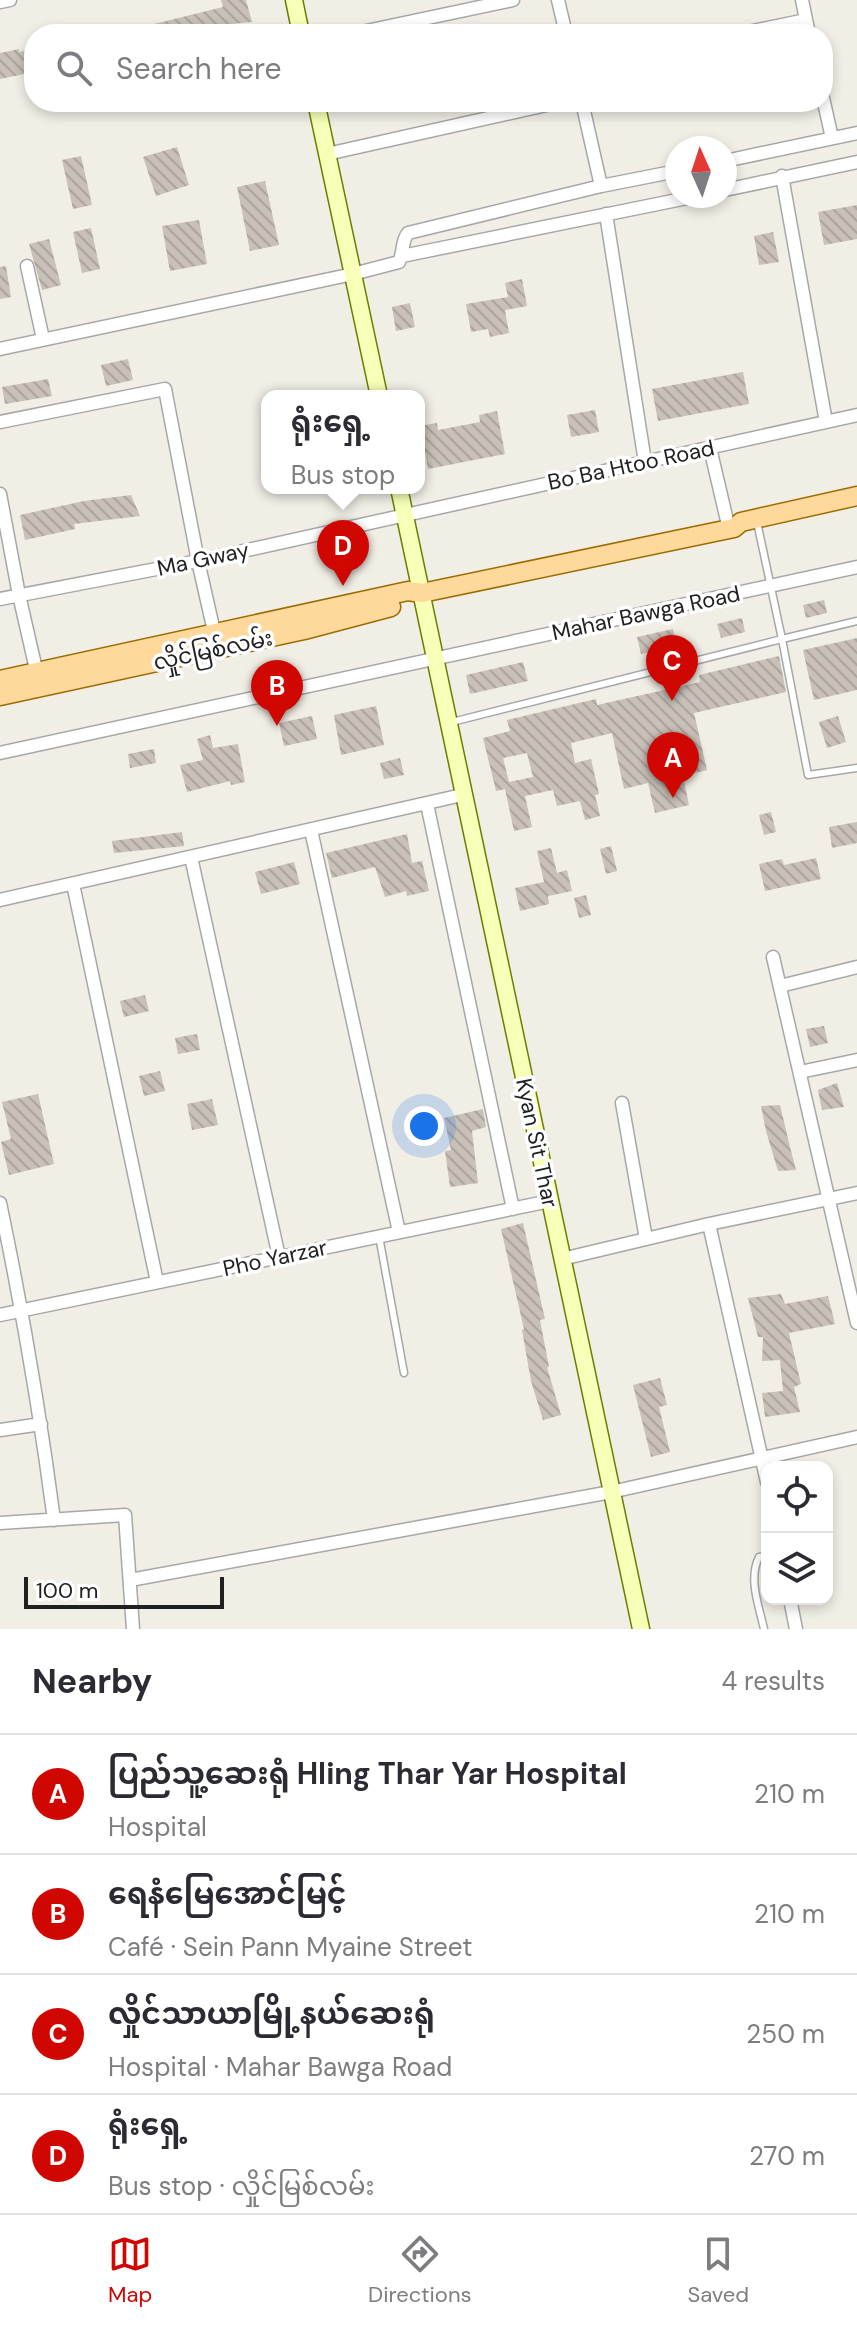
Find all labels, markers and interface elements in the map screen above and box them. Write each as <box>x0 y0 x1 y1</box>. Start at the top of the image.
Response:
search box <box>24 24 833 112</box>
icon: search <box>52 46 96 90</box>
text: Search here <box>116 49 282 88</box>
north arrow <box>665 136 737 208</box>
popup <box>261 390 425 494</box>
text: ရုံးရှေ့ <box>291 402 371 441</box>
street label: Bo Ba Htoo Road <box>545 433 717 497</box>
text: Bus stop <box>291 458 395 492</box>
pin: D <box>317 520 369 586</box>
street label: Ma Gway <box>154 535 252 583</box>
street label: Mahar Bawga Road <box>549 579 743 647</box>
street label: လှိုင်မြစ်လမ်း <box>151 622 276 680</box>
pin: C <box>646 635 698 701</box>
pin: B <box>251 660 303 726</box>
pin: A <box>647 732 699 798</box>
street label: Kyan Sit Thar <box>509 1076 565 1210</box>
your location <box>404 1106 444 1146</box>
street label: Pho Yarzar <box>220 1233 330 1283</box>
map controls <box>761 1461 833 1605</box>
button: locate <box>761 1461 833 1533</box>
button: layers <box>761 1533 833 1605</box>
scale bar <box>24 1573 224 1609</box>
text: 100 m <box>36 1576 98 1605</box>
text: Nearby <box>32 1659 152 1704</box>
text: 4 results <box>721 1664 825 1698</box>
text: ပြည်သူ့ဆေးရုံ Hling Thar Yar Hospital <box>108 1754 627 1793</box>
text: A <box>49 1777 67 1811</box>
text: 210 m <box>754 1777 825 1811</box>
text: Hospital <box>108 1810 207 1844</box>
text: ရေနံမြေအောင်မြင့် <box>108 1874 347 1913</box>
text: B <box>50 1897 66 1931</box>
text: 210 m <box>754 1897 825 1931</box>
text: Café · Sein Pann Myaine Street <box>108 1930 472 1964</box>
text: လှိုင်သာယာမြို့နယ်ဆေးရုံ <box>108 1994 435 2033</box>
text: C <box>48 2017 68 2051</box>
text: 250 m <box>746 2017 825 2051</box>
text: Hospital · Mahar Bawga Road <box>108 2050 452 2084</box>
text: ရုံးရှေ့ <box>108 2105 188 2144</box>
text: D <box>49 2139 67 2173</box>
text: 270 m <box>749 2139 825 2173</box>
text: Bus stop · လှိုင်မြစ်လမ်း <box>108 2169 375 2203</box>
tab: Map <box>108 2232 152 2309</box>
tab: Directions <box>368 2232 472 2309</box>
tab: Saved <box>687 2232 749 2309</box>

